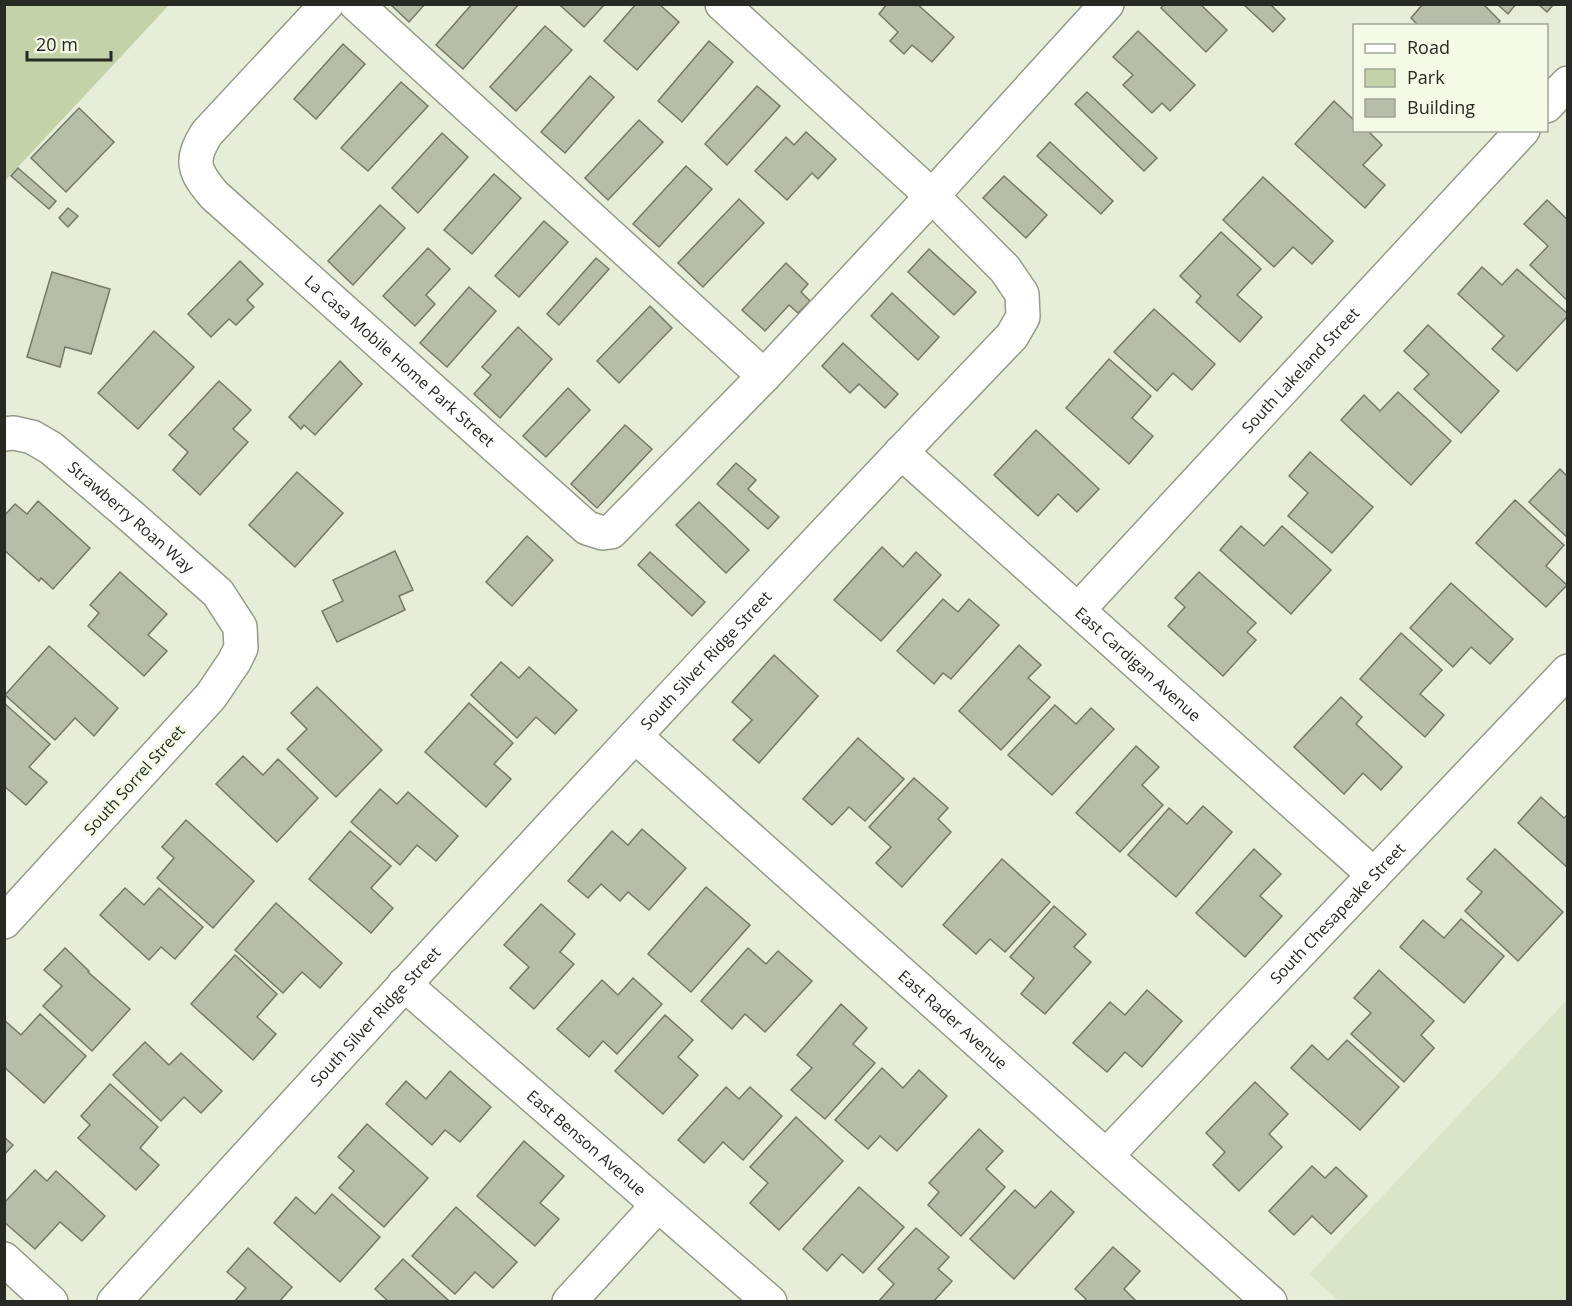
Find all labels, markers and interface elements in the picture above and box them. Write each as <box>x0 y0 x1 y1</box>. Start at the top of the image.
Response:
scale bar <box>27 24 111 62</box>
legend <box>1353 24 1548 132</box>
text: 20 m <box>36 32 78 56</box>
text: Road <box>1407 35 1450 59</box>
text: Park <box>1407 65 1445 89</box>
text: Building <box>1407 95 1475 119</box>
street label: La Casa Mobile Home Park Street <box>300 270 500 452</box>
street label: South Lakeland Street <box>1237 302 1364 438</box>
street label: Strawberry Roan Way <box>63 456 199 578</box>
street label: South Silver Ridge Street <box>635 586 776 734</box>
street label: East Cardigan Avenue <box>1070 602 1206 726</box>
street label: South Sorrel Street <box>79 720 190 840</box>
street label: South Chesapeake Street <box>1265 838 1410 989</box>
street label: South Silver Ridge Street <box>305 942 445 1091</box>
street label: East Rader Avenue <box>894 965 1012 1074</box>
street label: East Benson Avenue <box>522 1085 651 1201</box>

